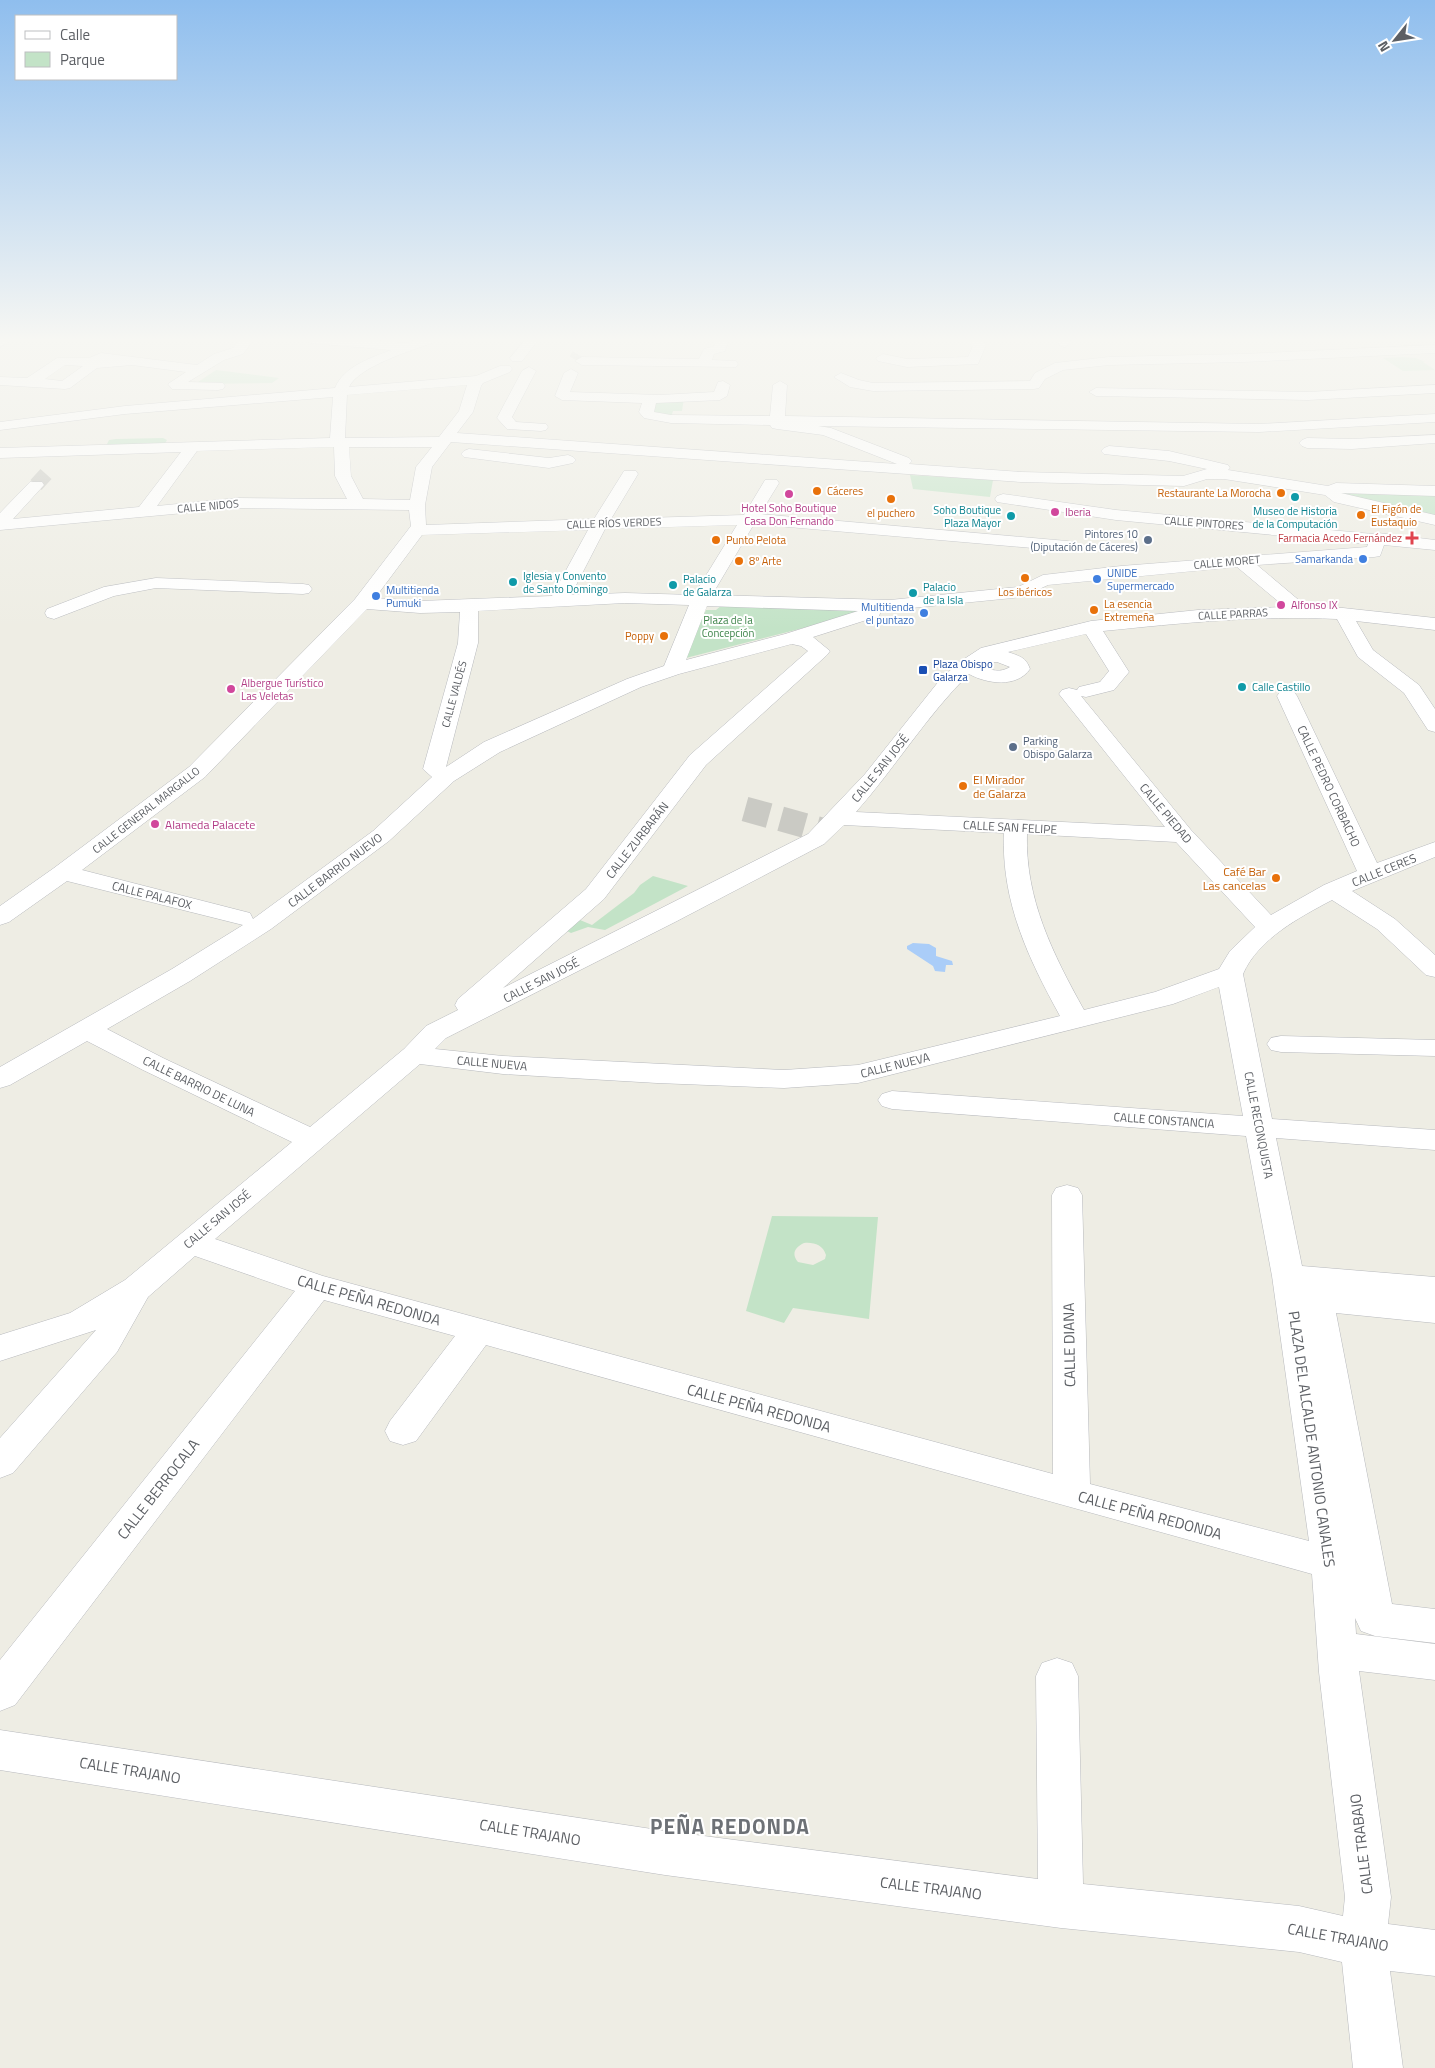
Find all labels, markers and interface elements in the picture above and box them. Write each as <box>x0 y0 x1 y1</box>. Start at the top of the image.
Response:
legend <box>15 15 178 80</box>
north arrow <box>1370 15 1420 65</box>
text: Calle <box>60 23 90 46</box>
text: N <box>1372 37 1395 56</box>
text: Parque <box>60 48 105 71</box>
place label: Cáceres <box>827 483 863 499</box>
marker: Cáceres <box>811 485 823 497</box>
place label: Restaurante La Morocha <box>1158 485 1271 501</box>
marker: Restaurante La Morocha <box>1275 487 1287 499</box>
marker: Hotel Soho Boutique Casa Don Fernando <box>783 488 795 500</box>
marker: Museo de Historia de la Computación <box>1289 491 1301 503</box>
marker: el puchero <box>885 493 897 505</box>
street label: CALLE NIDOS <box>176 495 240 517</box>
place label: Hotel Soho Boutique Casa Don Fernando <box>741 500 837 529</box>
place label: El Figón de Eustaquio <box>1371 501 1422 530</box>
place label: Soho Boutique Plaza Mayor <box>933 502 1001 531</box>
place label: Museo de Historia de la Computación <box>1252 503 1338 532</box>
place label: Iberia <box>1065 504 1091 520</box>
place label: el puchero <box>867 505 915 521</box>
marker: Iberia <box>1049 506 1061 518</box>
marker: El Figón de Eustaquio <box>1355 509 1367 521</box>
marker: Soho Boutique Plaza Mayor <box>1005 510 1017 522</box>
street label: CALLE PINTORES <box>1164 512 1244 534</box>
street label: CALLE RÍOS VERDES <box>566 513 662 533</box>
place label: Pintores 10 (Diputación de Cáceres) <box>1030 526 1138 555</box>
place label: Farmacia Acedo Fernández <box>1278 530 1402 546</box>
place label: Punto Pelota <box>726 532 787 548</box>
marker: Farmacia Acedo Fernández <box>1406 532 1418 544</box>
marker: Punto Pelota <box>710 534 722 546</box>
marker: Pintores 10 (Diputación de Cáceres) <box>1142 534 1154 546</box>
street label: CALLE MORET <box>1193 551 1261 573</box>
place label: Samarkanda <box>1295 551 1353 567</box>
place label: 8º Arte <box>749 553 782 569</box>
marker: Samarkanda <box>1357 553 1369 565</box>
marker: 8º Arte <box>733 555 745 567</box>
place label: UNIDE Supermercado <box>1107 565 1175 594</box>
place label: Iglesia y Convento de Santo Domingo <box>523 568 608 597</box>
place label: Palacio de Galarza <box>683 571 732 600</box>
marker: Los ibéricos <box>1019 572 1031 584</box>
marker: UNIDE Supermercado <box>1091 573 1103 585</box>
marker: Iglesia y Convento de Santo Domingo <box>507 576 519 588</box>
marker: Palacio de Galarza <box>667 579 679 591</box>
place label: Palacio de la Isla <box>923 579 964 608</box>
place label: Multitienda Pumuki <box>386 582 439 611</box>
place label: Los ibéricos <box>998 584 1052 600</box>
marker: Palacio de la Isla <box>907 587 919 599</box>
marker: Multitienda Pumuki <box>370 590 382 602</box>
place label: La esencia Extremeña <box>1104 596 1155 625</box>
place label: Alfonso IX <box>1291 597 1338 613</box>
place label: Multitienda el puntazo <box>861 599 914 628</box>
marker: Alfonso IX <box>1275 599 1287 611</box>
marker: La esencia Extremeña <box>1088 604 1100 616</box>
street label: CALLE PARRAS <box>1198 604 1269 624</box>
marker: Multitienda el puntazo <box>918 607 930 619</box>
park label: Plaza de la Concepción <box>702 612 754 641</box>
place label: Poppy <box>625 628 655 644</box>
marker: Poppy <box>658 630 670 642</box>
place label: Plaza Obispo Galarza <box>933 656 993 685</box>
street label: CALLE VALDÉS <box>437 659 471 729</box>
marker: Plaza Obispo Galarza <box>917 664 929 676</box>
place label: Albergue Turístico Las Veletas <box>241 675 324 704</box>
place label: Calle Castillo <box>1252 679 1311 695</box>
marker: Calle Castillo <box>1236 681 1248 693</box>
marker: Albergue Turístico Las Veletas <box>225 683 237 695</box>
street label: CALLE PEDRO CORBACHO <box>1292 722 1366 850</box>
street label: CALLE SAN JOSÉ <box>846 729 914 806</box>
place label: Parking Obispo Galarza <box>1023 733 1093 762</box>
marker: Parking Obispo Galarza <box>1007 741 1019 753</box>
street label: CALLE GENERAL MARGALLO <box>89 763 203 857</box>
place label: El Mirador de Galarza <box>973 770 1026 803</box>
street label: CALLE PIEDAD <box>1135 779 1197 848</box>
marker: El Mirador de Galarza <box>957 780 969 792</box>
street label: CALLE ZURBARÁN <box>601 798 673 882</box>
place label: Alameda Palacete <box>165 815 255 834</box>
street label: CALLE SAN FELIPE <box>962 815 1058 839</box>
marker: Alameda Palacete <box>149 818 161 830</box>
street label: CALLE BARRIO NUEVO <box>284 828 386 912</box>
street label: CALLE CERES <box>1349 848 1419 892</box>
place label: Café Bar Las cancelas <box>1203 862 1266 895</box>
marker: Café Bar Las cancelas <box>1270 872 1282 884</box>
street label: CALLE PALAFOX <box>110 876 194 914</box>
street label: CALLE SAN JOSÉ <box>500 952 583 1007</box>
street label: CALLE NUEVA <box>858 1047 932 1083</box>
street label: CALLE NUEVA <box>456 1050 528 1076</box>
street label: CALLE BARRIO DE LUNA <box>140 1051 258 1121</box>
street label: CALLE RECONQUISTA <box>1239 1070 1279 1180</box>
street label: CALLE CONSTANCIA <box>1113 1107 1215 1133</box>
street label: CALLE SAN JOSÉ <box>179 1185 255 1253</box>
street label: CALLE PEÑA REDONDA <box>295 1269 443 1332</box>
street label: CALLE DIANA <box>1057 1303 1081 1387</box>
street label: PLAZA DEL ALCALDE ANTONIO CANALES <box>1283 1309 1341 1569</box>
street label: CALLE PEÑA REDONDA <box>684 1378 834 1438</box>
street label: CALLE BERROCALA <box>111 1434 205 1544</box>
street label: CALLE PEÑA REDONDA <box>1075 1485 1225 1545</box>
street label: CALLE TRAJANO <box>78 1751 182 1789</box>
street label: CALLE TRABAJO <box>1343 1792 1379 1896</box>
district label: PEÑA REDONDA <box>650 1810 810 1842</box>
street label: CALLE TRAJANO <box>478 1813 582 1851</box>
street label: CALLE TRAJANO <box>879 1870 983 1906</box>
street label: CALLE TRAJANO <box>1286 1917 1390 1957</box>

